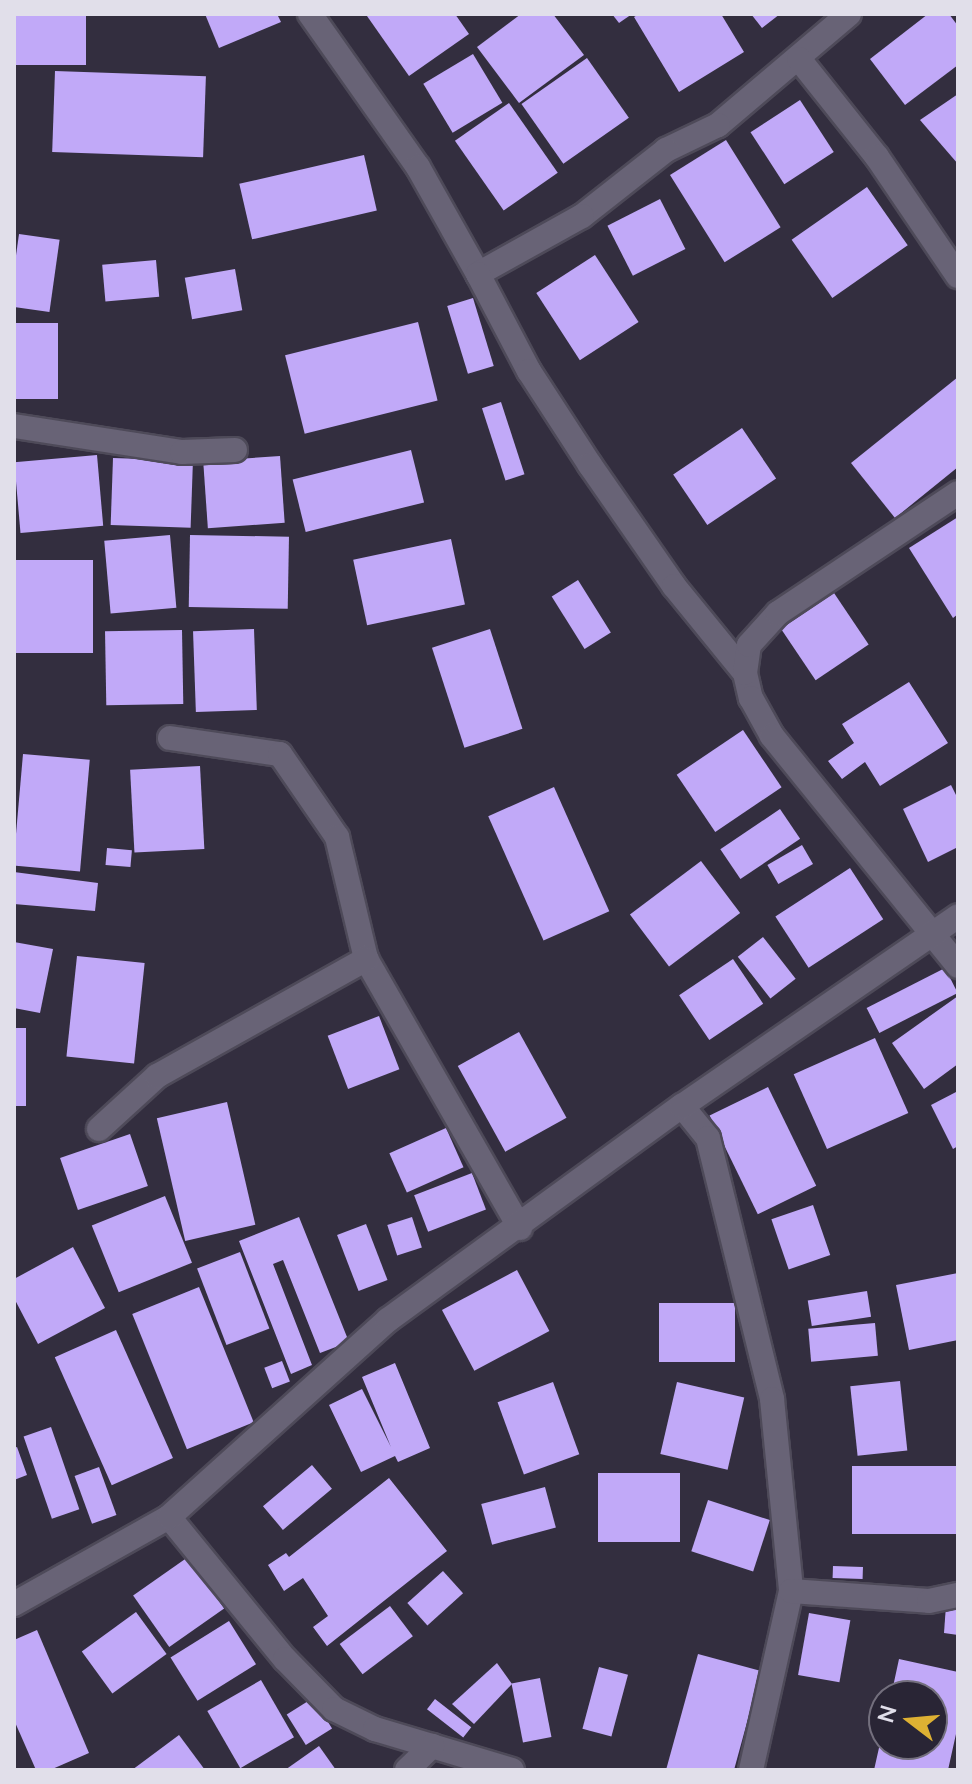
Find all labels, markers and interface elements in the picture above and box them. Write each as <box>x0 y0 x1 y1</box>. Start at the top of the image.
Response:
north arrow <box>868 1680 948 1760</box>
text: N <box>871 1702 902 1726</box>

